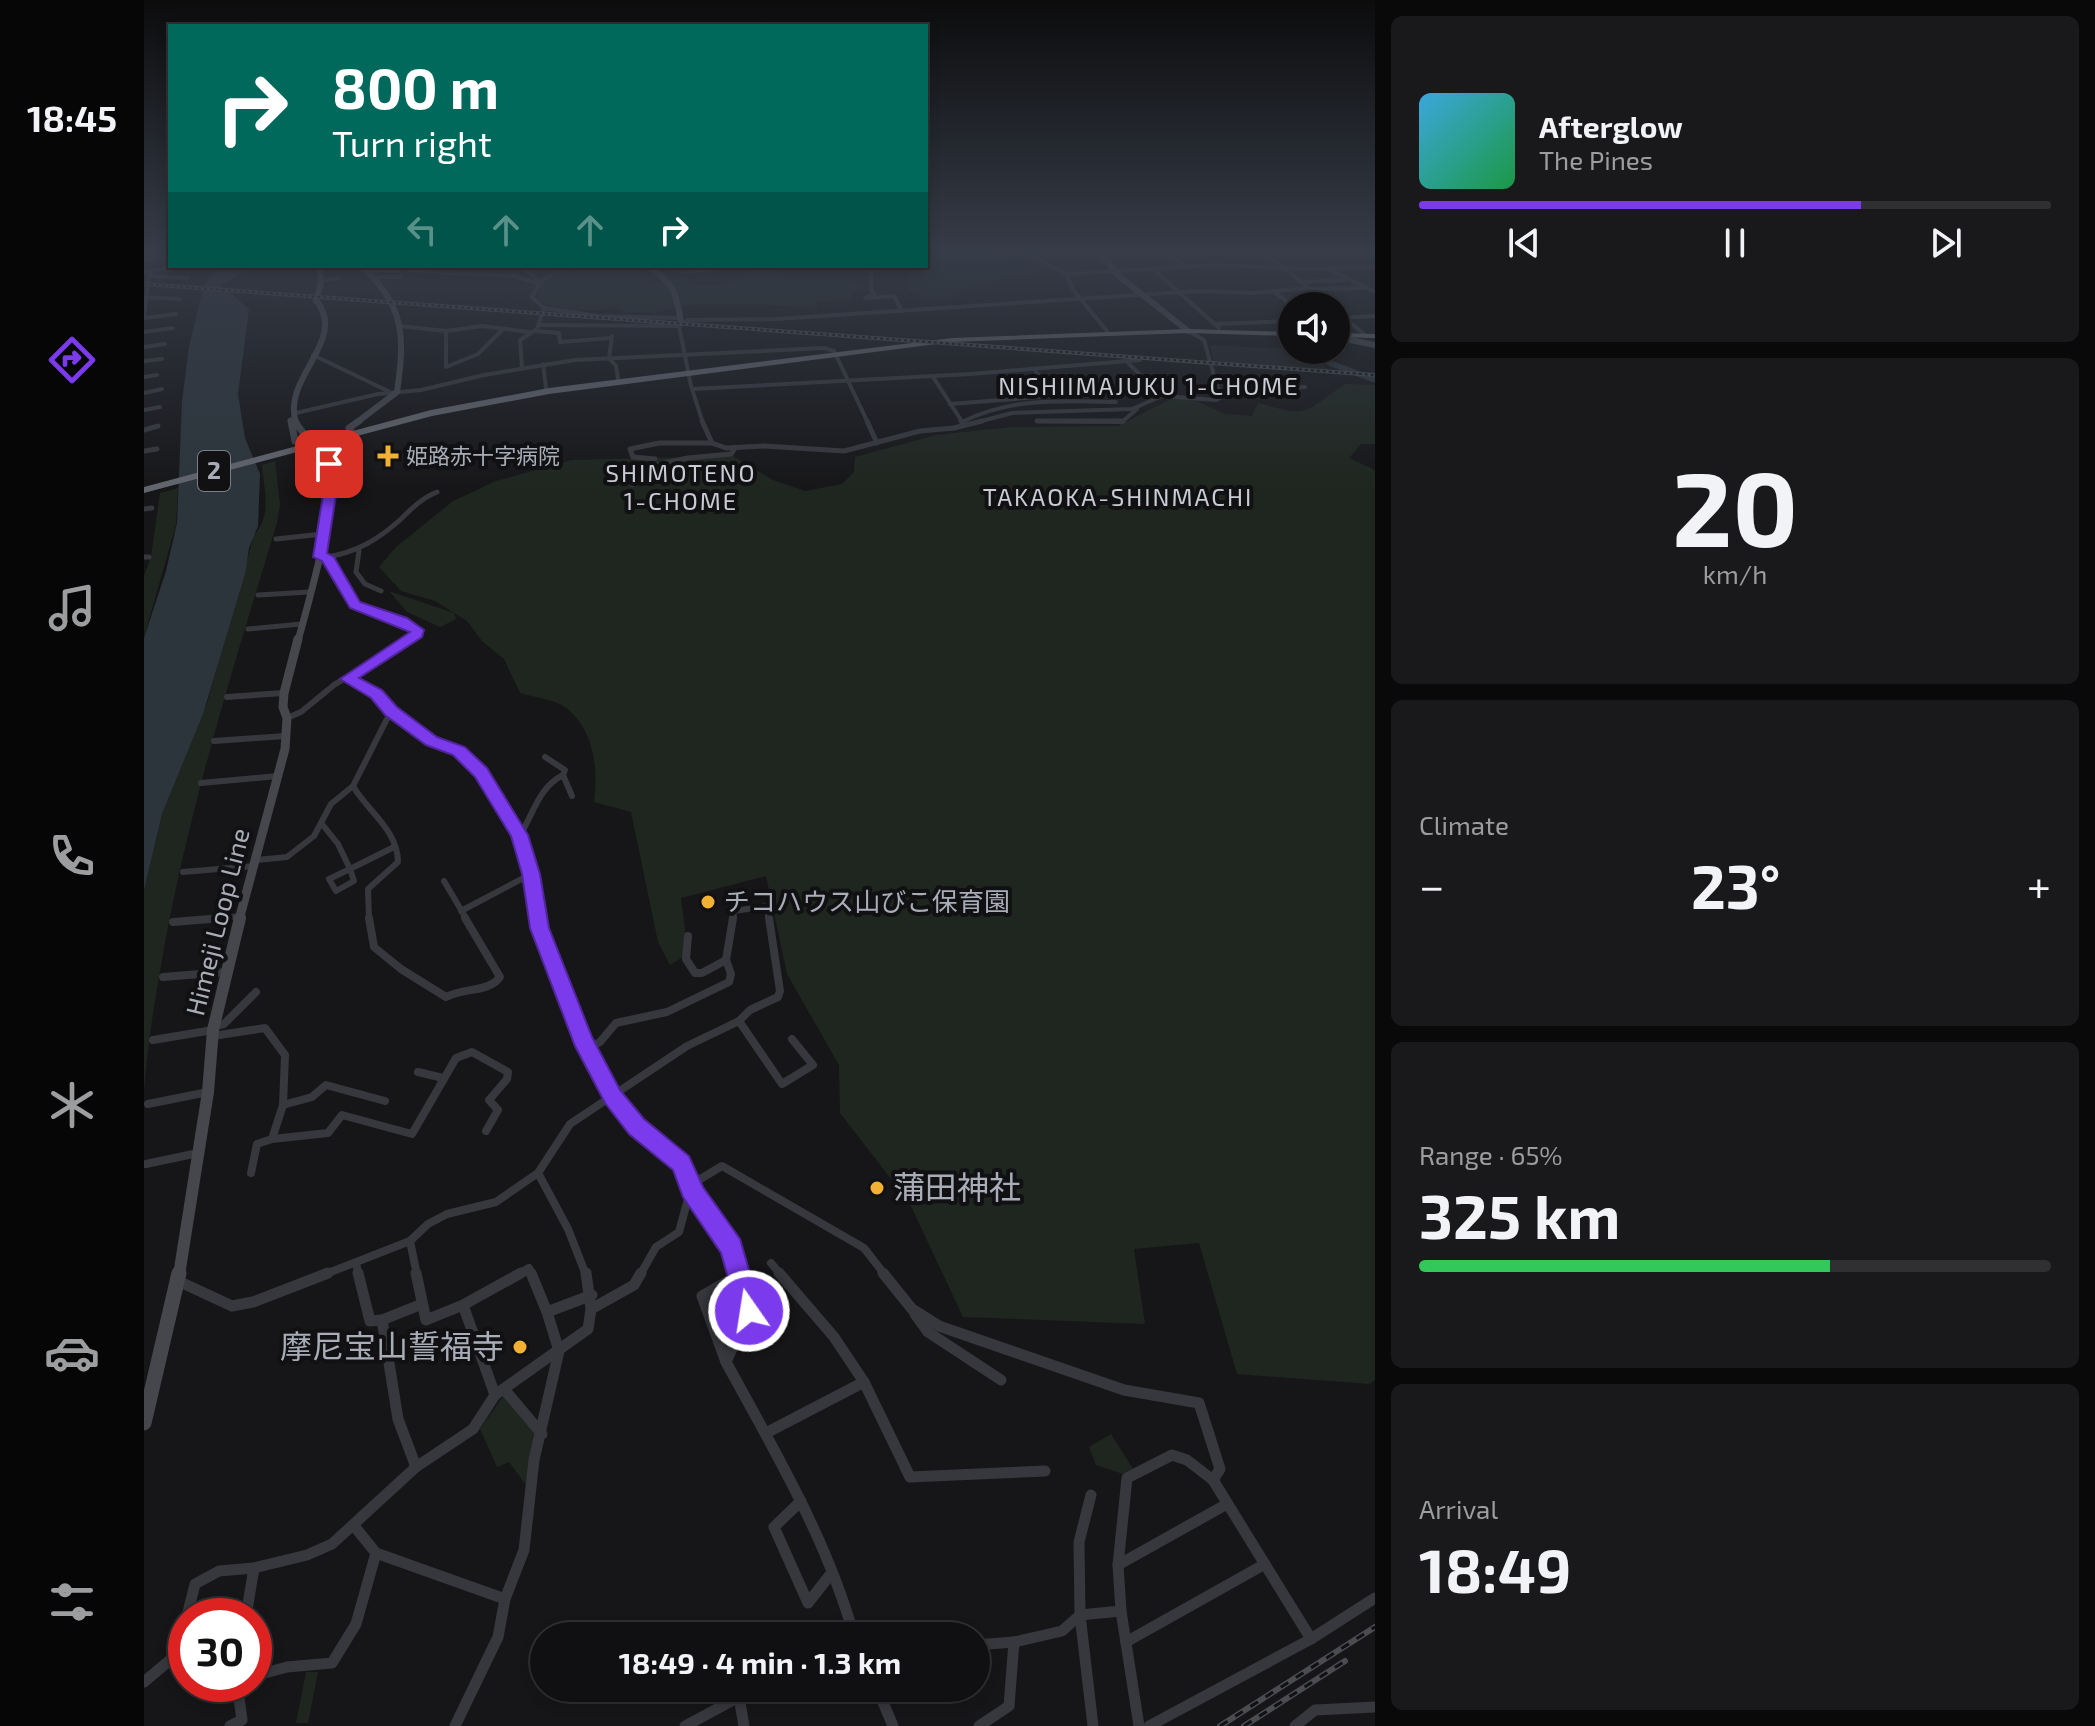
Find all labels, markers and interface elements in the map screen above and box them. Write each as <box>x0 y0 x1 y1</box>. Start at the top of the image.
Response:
text: 800 m <box>332 53 499 120</box>
icon: right <box>200 56 304 160</box>
text: 18:45 <box>27 96 117 139</box>
text: Afterglow <box>1539 108 1683 144</box>
text: Turn right <box>332 121 492 164</box>
text: The Pines <box>1539 144 1653 175</box>
icon: left <box>400 208 444 252</box>
icon: ahead <box>484 208 528 252</box>
icon: ahead <box>568 208 612 252</box>
icon: right <box>652 208 696 252</box>
icon: previous <box>1502 221 1546 265</box>
icon: pause <box>1713 221 1757 265</box>
icon: next <box>1924 221 1968 265</box>
map controls <box>1278 292 1350 364</box>
button: sound <box>1278 292 1350 364</box>
icon: directions <box>44 332 100 388</box>
district label: NISHIIMAJUKU 1-CHOME <box>998 371 1300 400</box>
pin <box>295 430 363 498</box>
icon: arrive <box>307 442 351 486</box>
place label: 姫路赤十字病院 <box>406 442 560 468</box>
text: 20 <box>1672 443 1798 568</box>
marker: 姫路赤十字病院 <box>377 445 399 467</box>
road number: 2 <box>198 451 230 491</box>
district label: SHIMOTENO 1-CHOME <box>606 458 756 515</box>
district label: TAKAOKA-SHINMACHI <box>983 482 1253 511</box>
text: km/h <box>1703 558 1767 589</box>
icon: music <box>44 580 100 636</box>
text: Climate <box>1419 809 1509 840</box>
street label: Himeji Loop Line <box>178 825 255 1018</box>
icon: phone <box>44 828 100 884</box>
text: 23° <box>1691 849 1781 921</box>
text: − <box>1419 858 1445 911</box>
text: + <box>2027 858 2051 911</box>
place label: チコハウス山びこ保育園 <box>724 885 1010 916</box>
marker: チコハウス山びこ保育園 <box>699 893 717 911</box>
icon: climate <box>44 1077 100 1133</box>
text: Range · 65% <box>1419 1139 1563 1170</box>
place label: 蒲田神社 <box>893 1167 1021 1205</box>
marker: 蒲田神社 <box>868 1179 886 1197</box>
text: 325 km <box>1419 1179 1620 1251</box>
position arrow <box>707 1269 791 1353</box>
icon: car <box>44 1325 100 1381</box>
place label: 摩尼宝山誓福寺 <box>280 1326 504 1364</box>
marker: 摩尼宝山誓福寺 <box>511 1338 529 1356</box>
text: Arrival <box>1419 1493 1498 1524</box>
text: 18:49 <box>1419 1533 1571 1605</box>
icon: filters <box>44 1574 100 1630</box>
speed limit sign: 30 <box>168 1598 272 1702</box>
text: 18:49 · 4 min · 1.3 km <box>619 1644 901 1680</box>

